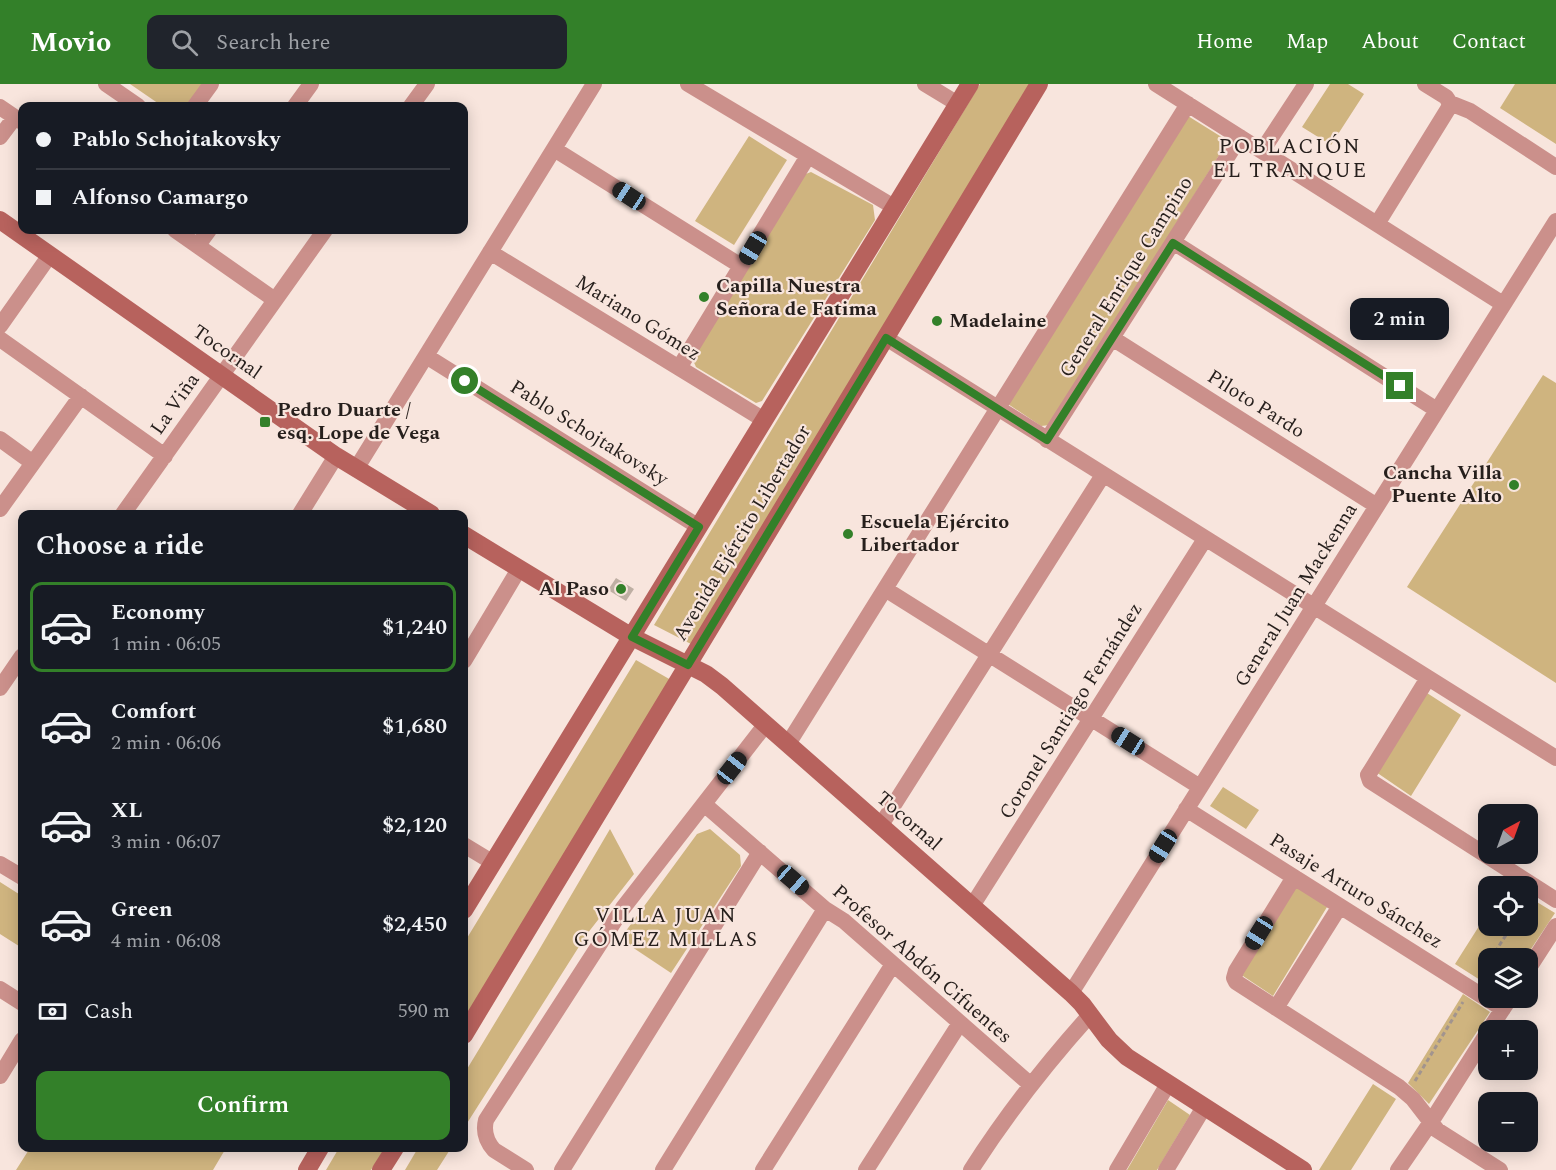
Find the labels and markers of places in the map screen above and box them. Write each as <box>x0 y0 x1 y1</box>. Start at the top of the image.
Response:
place label: Capilla Nuestra Señora de Fatima <box>716 271 877 324</box>
marker: Capilla Nuestra Señora de Fatima <box>697 290 711 304</box>
place label: Madelaine <box>949 306 1047 336</box>
marker: Madelaine <box>930 314 944 328</box>
place label: Pedro Duarte / esq. Lope de Vega <box>277 395 441 448</box>
marker: Pedro Duarte / esq. Lope de Vega <box>258 415 272 429</box>
place label: Cancha Villa Puente Alto <box>1383 458 1503 511</box>
marker: Cancha Villa Puente Alto <box>1507 478 1521 492</box>
place label: Escuela Ejército Libertador <box>860 507 1009 560</box>
marker: Escuela Ejército Libertador <box>841 527 855 541</box>
place label: Al Paso <box>539 574 609 604</box>
marker: Al Paso <box>614 582 628 596</box>

